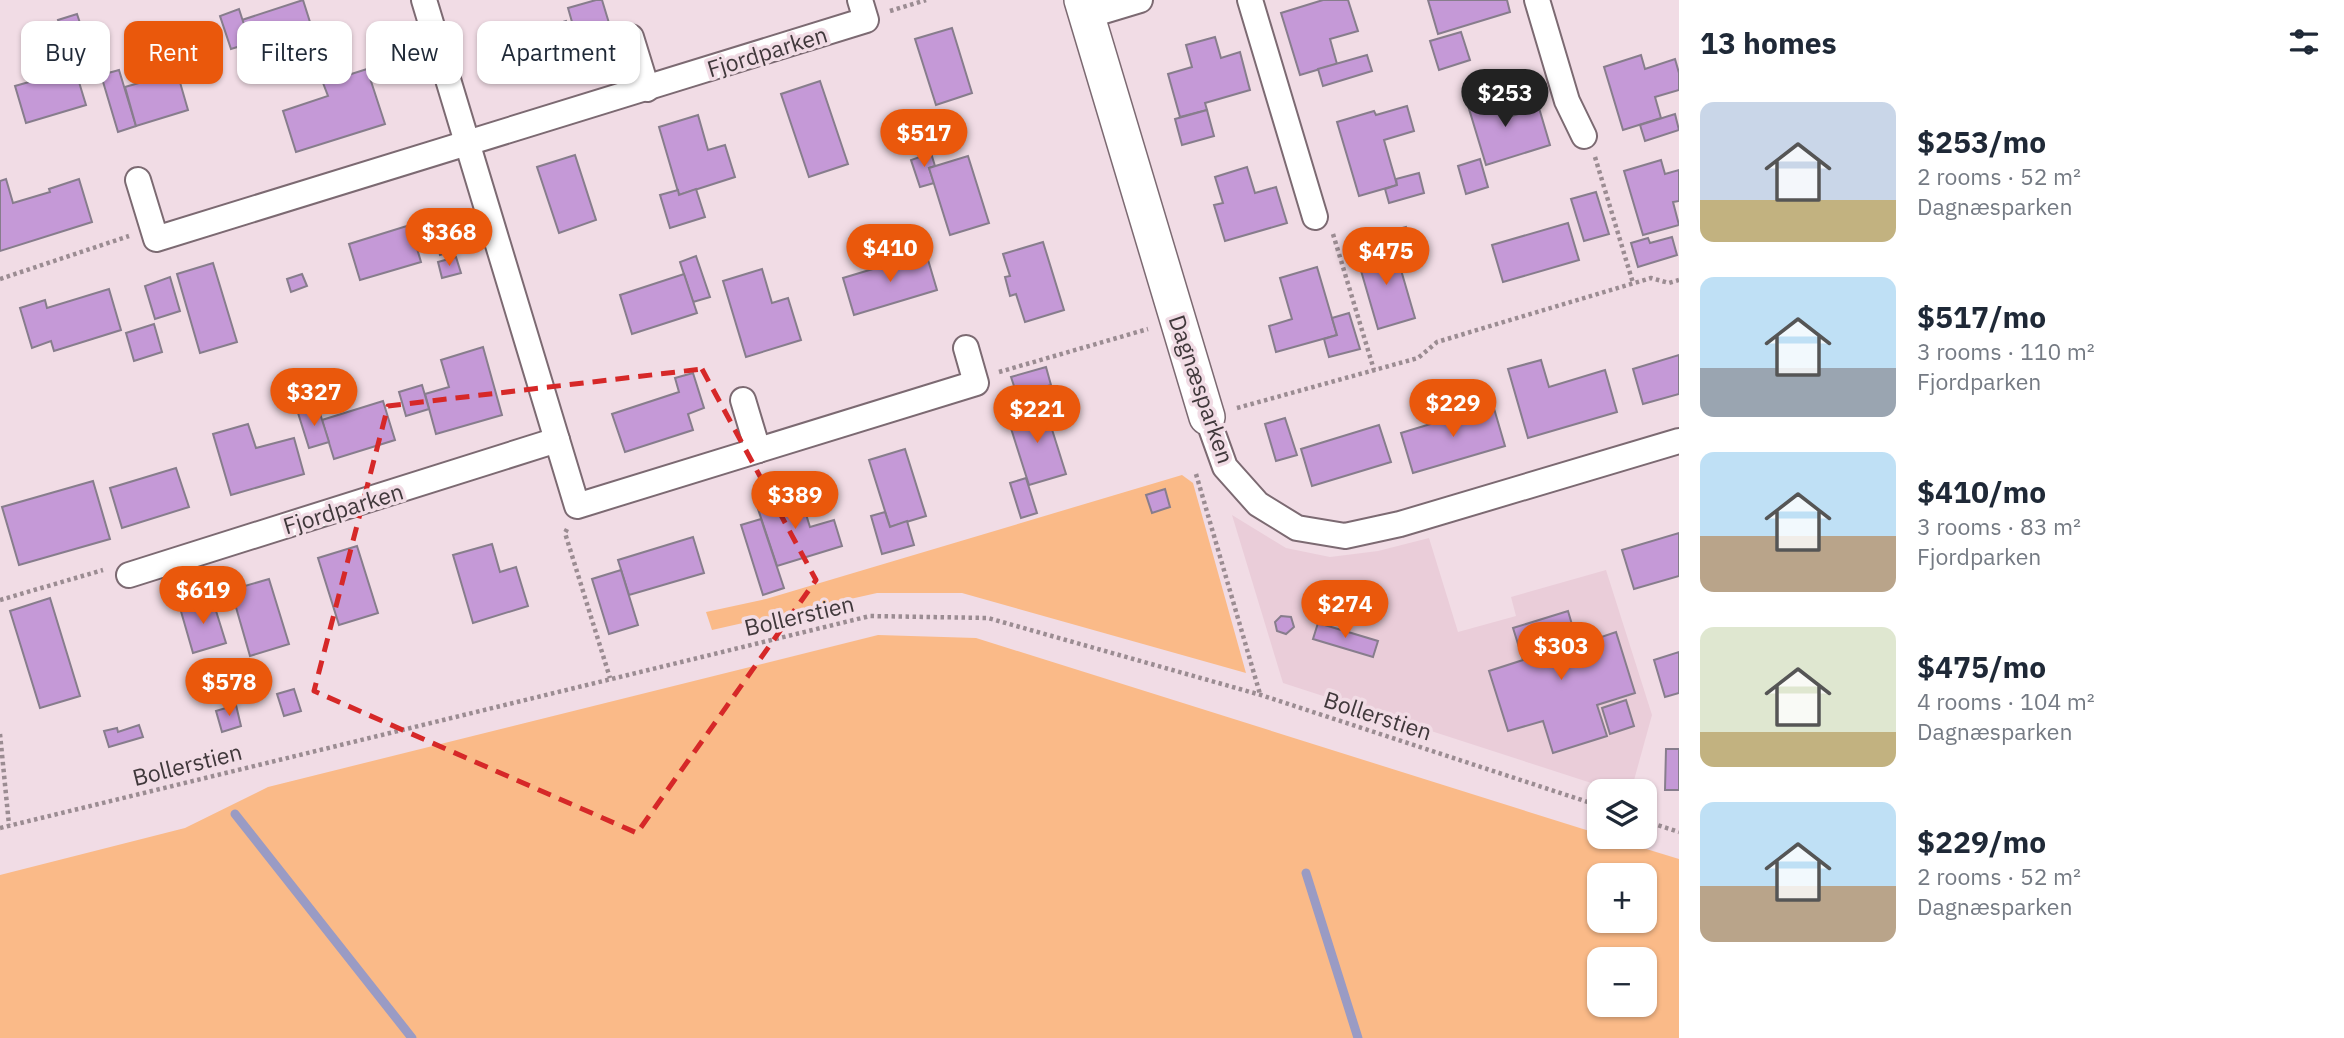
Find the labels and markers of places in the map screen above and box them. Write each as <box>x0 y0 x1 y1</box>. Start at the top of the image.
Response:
pin: $253 <box>1464 69 1546 129</box>
pin: $517 <box>883 110 965 169</box>
pin: $368 <box>408 208 490 268</box>
pin: $410 <box>849 224 931 284</box>
pin: $475 <box>1345 228 1427 287</box>
pin: $327 <box>273 368 355 428</box>
pin: $229 <box>1412 380 1494 439</box>
pin: $221 <box>996 386 1078 445</box>
pin: $389 <box>754 472 836 531</box>
pin: $619 <box>162 566 244 626</box>
pin: $274 <box>1304 580 1386 640</box>
pin: $303 <box>1520 622 1602 682</box>
pin: $578 <box>188 658 270 718</box>

